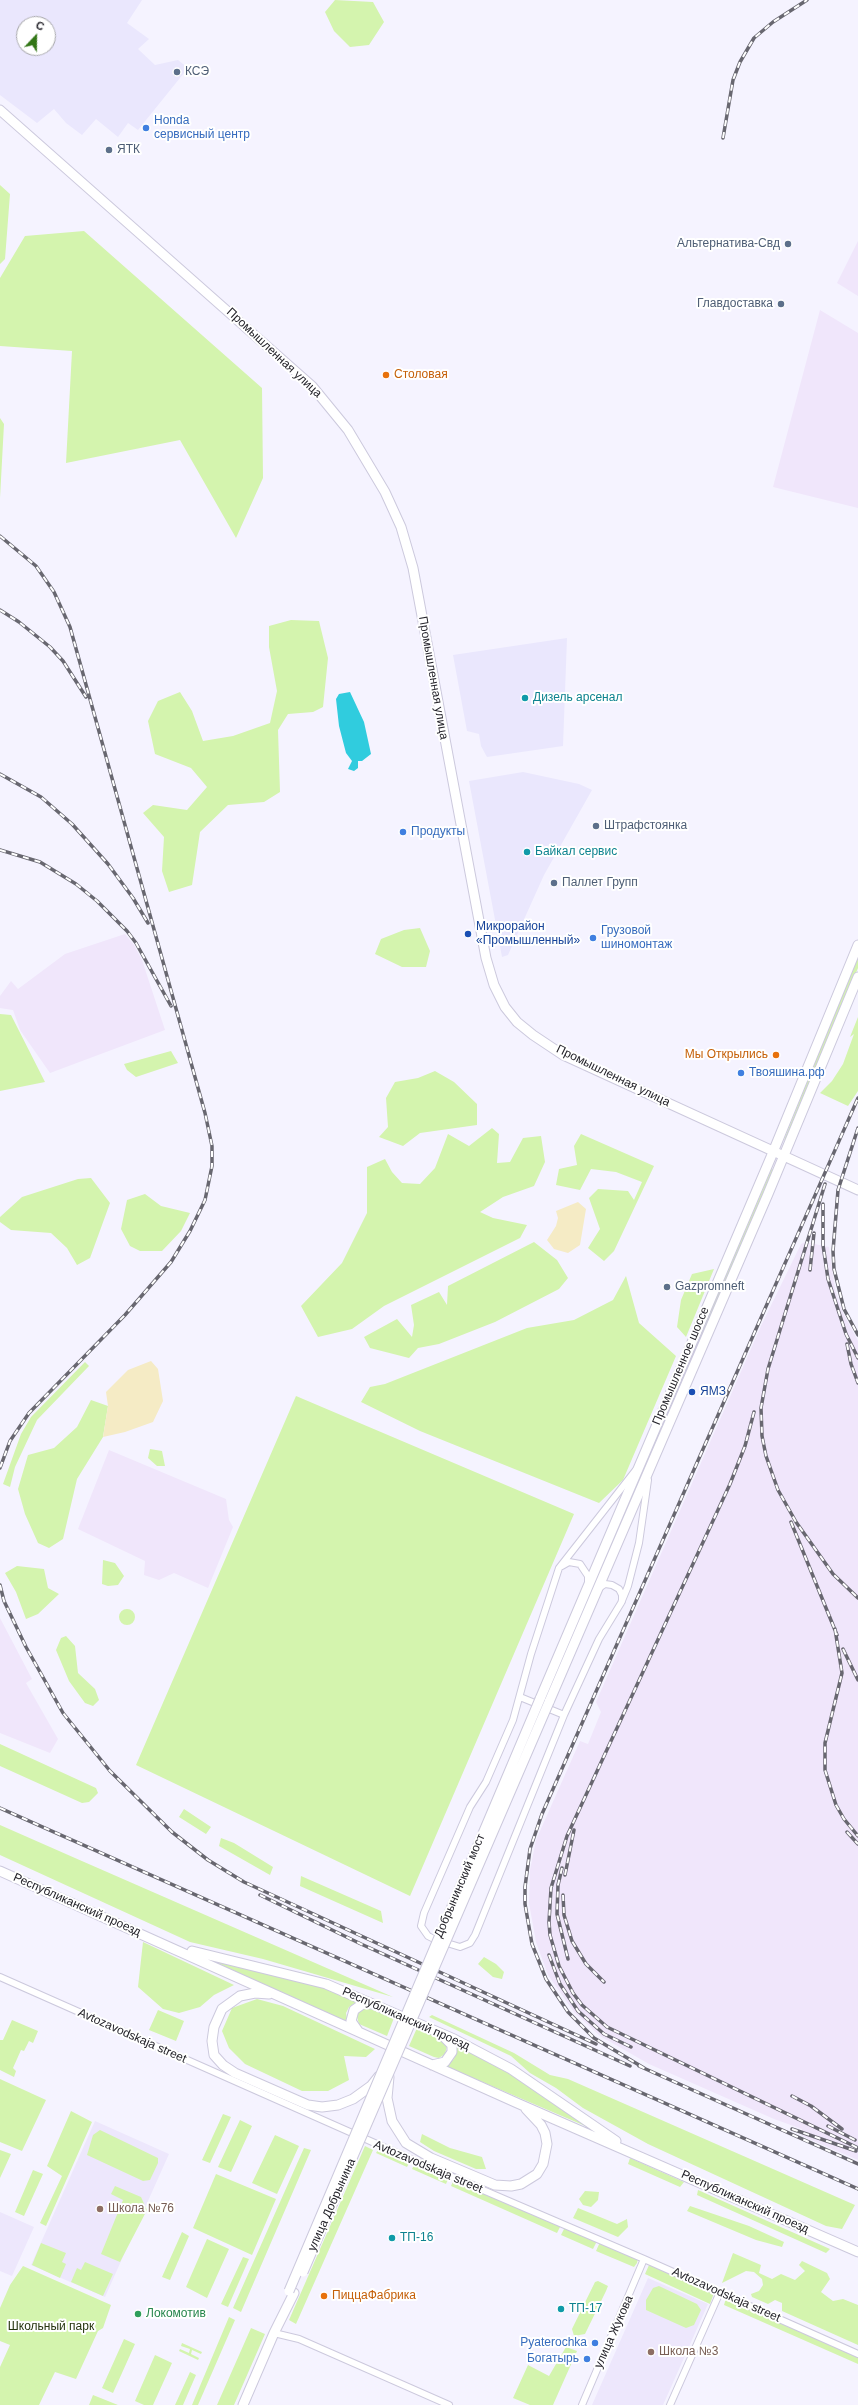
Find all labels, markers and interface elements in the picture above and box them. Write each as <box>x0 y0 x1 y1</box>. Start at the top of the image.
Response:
north arrow <box>16 16 56 56</box>
text: С <box>34 19 46 33</box>
place label: КСЭ <box>185 65 209 79</box>
marker: КСЭ <box>172 67 182 77</box>
place label: Honda сервисный центр <box>154 114 250 142</box>
marker: Honda сервисный центр <box>141 123 151 133</box>
place label: ЯТК <box>117 143 140 157</box>
marker: ЯТК <box>104 145 114 155</box>
place label: Альтернатива-Свд <box>677 237 780 251</box>
marker: Альтернатива-Свд <box>783 239 793 249</box>
place label: Главдоставка <box>697 297 773 311</box>
marker: Главдоставка <box>776 299 786 309</box>
street label: Промышленная улица <box>223 305 325 401</box>
place label: Столовая <box>394 368 448 382</box>
marker: Столовая <box>381 370 391 380</box>
street label: Промышленная улица <box>415 615 451 741</box>
place label: Дизель арсенал <box>533 691 622 705</box>
marker: Дизель арсенал <box>520 693 530 703</box>
place label: Штрафстоянка <box>604 819 687 833</box>
marker: Штрафстоянка <box>591 821 601 831</box>
place label: Продукты <box>411 825 465 839</box>
marker: Продукты <box>398 827 408 837</box>
place label: Байкал сервис <box>535 845 617 859</box>
marker: Байкал сервис <box>522 847 532 857</box>
place label: Паллет Групп <box>562 876 638 890</box>
marker: Паллет Групп <box>549 878 559 888</box>
place label: Микрорайон «Промышленный» <box>476 920 580 948</box>
place label: Грузовой шиномонтаж <box>601 924 672 952</box>
marker: Микрорайон «Промышленный» <box>463 929 473 939</box>
marker: Грузовой шиномонтаж <box>588 933 598 943</box>
street label: Промышленная улица <box>554 1042 672 1110</box>
place label: Мы Открылись <box>685 1048 768 1062</box>
marker: Мы Открылись <box>771 1050 781 1060</box>
place label: Твояшина.рф <box>749 1066 825 1080</box>
marker: Твояшина.рф <box>736 1068 746 1078</box>
place label: Gazpromneft <box>675 1280 744 1294</box>
marker: Gazpromneft <box>662 1282 672 1292</box>
street label: Промышленное шоссе <box>650 1305 712 1427</box>
place label: ЯМЗ <box>700 1385 726 1399</box>
marker: ЯМЗ <box>687 1387 697 1397</box>
street label: Добрынинский мост <box>432 1832 488 1940</box>
street label: Республиканский проезд <box>11 1870 143 1940</box>
street label: Республиканский проезд <box>340 1984 472 2054</box>
street label: Avtozavodskaja street <box>76 2006 188 2066</box>
street label: Avtozavodskaja street <box>371 2137 485 2197</box>
street label: улица Добрынина <box>305 2156 359 2254</box>
street label: Республиканский проезд <box>679 2167 811 2237</box>
place label: Школа №76 <box>108 2202 174 2216</box>
marker: Школа №76 <box>95 2204 105 2214</box>
place label: ТП-16 <box>400 2231 433 2245</box>
marker: ТП-16 <box>387 2233 397 2243</box>
street label: Avtozavodskaja street <box>670 2265 782 2325</box>
place label: ПиццаФабрика <box>332 2289 416 2303</box>
marker: ПиццаФабрика <box>319 2291 329 2301</box>
street label: улица Жукова <box>592 2293 636 2371</box>
place label: ТП-17 <box>569 2302 602 2316</box>
marker: ТП-17 <box>556 2304 566 2314</box>
place label: Локомотив <box>146 2307 206 2321</box>
marker: Локомотив <box>133 2309 143 2319</box>
park label: Школьный парк <box>8 2320 94 2334</box>
place label: Pyaterochka <box>520 2336 587 2350</box>
marker: Pyaterochka <box>590 2338 600 2348</box>
place label: Школа №3 <box>659 2345 718 2359</box>
marker: Школа №3 <box>646 2347 656 2357</box>
place label: Богатырь <box>527 2352 579 2366</box>
marker: Богатырь <box>582 2354 592 2364</box>

